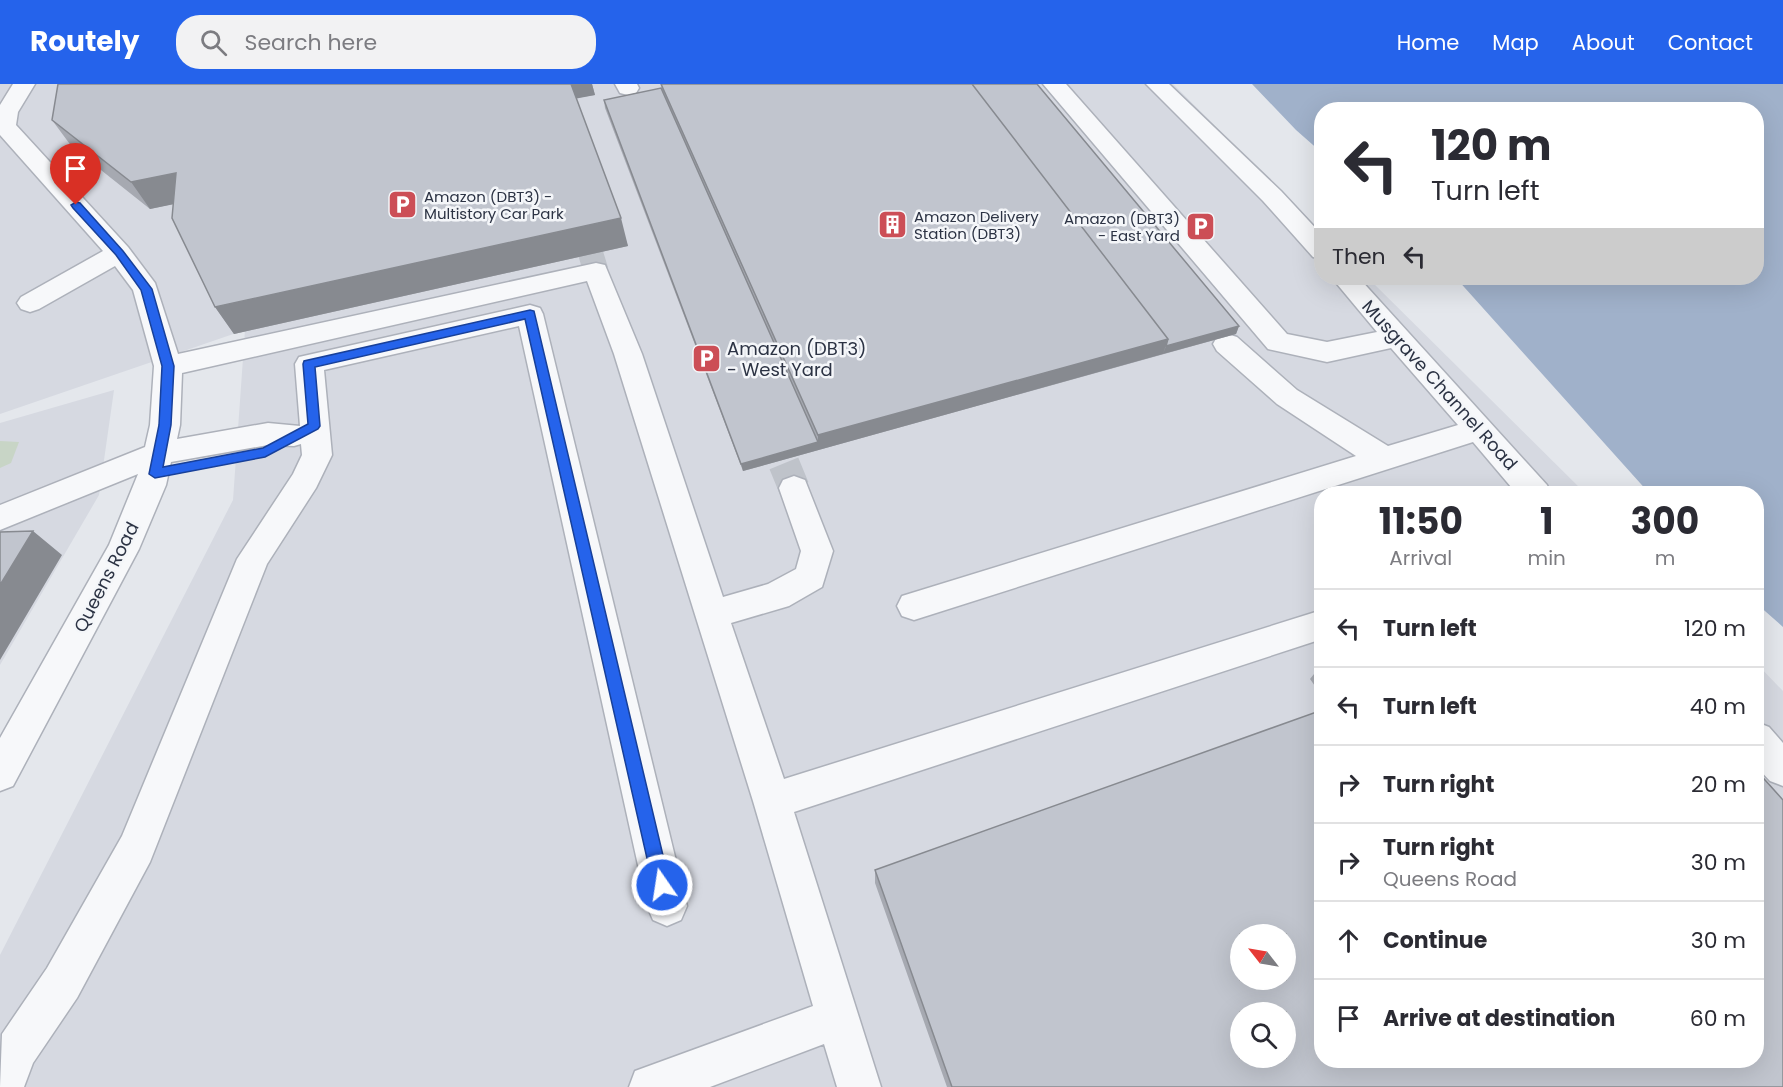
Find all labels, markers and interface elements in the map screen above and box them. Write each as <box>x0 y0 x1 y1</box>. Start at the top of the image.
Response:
search box <box>176 15 596 69</box>
text: Routely <box>30 22 140 61</box>
icon: search <box>197 26 230 59</box>
text: Search here <box>245 27 377 58</box>
text: Home <box>1397 28 1459 57</box>
text: Map <box>1492 28 1539 57</box>
text: About <box>1572 28 1635 57</box>
text: Contact <box>1668 28 1753 57</box>
text: 120 m <box>1431 116 1552 175</box>
icon: left <box>1332 126 1410 204</box>
pin <box>50 143 101 205</box>
icon: arrive <box>59 152 92 185</box>
text: Turn left <box>1431 172 1540 209</box>
place label: Amazon (DBT3) - Multistory Car Park <box>424 186 564 224</box>
parking icon: Amazon (DBT3) - Multistory Car Park <box>387 189 419 221</box>
place label: Amazon Delivery Station (DBT3) <box>914 206 1039 244</box>
place label: Amazon (DBT3) - East Yard <box>1064 208 1180 246</box>
building icon: Amazon Delivery Station (DBT3) <box>877 209 909 241</box>
parking icon: Amazon (DBT3) - East Yard <box>1185 211 1217 243</box>
icon: left <box>1398 240 1431 273</box>
text: Then <box>1332 241 1386 272</box>
street label: Musgrave Channel Road <box>1357 294 1523 476</box>
place label: Amazon (DBT3) - West Yard <box>727 336 866 382</box>
parking icon: Amazon (DBT3) - West Yard <box>690 342 722 374</box>
text: 11:50 <box>1379 496 1463 547</box>
text: 1 <box>1540 496 1553 547</box>
text: 300 <box>1631 496 1699 547</box>
street label: Queens Road <box>67 518 145 636</box>
text: Arrival <box>1389 544 1452 572</box>
text: min <box>1528 544 1566 572</box>
text: m <box>1655 544 1675 572</box>
icon: left <box>1332 612 1365 645</box>
text: Turn left <box>1383 613 1477 644</box>
text: 120 m <box>1684 613 1746 644</box>
icon: left <box>1332 690 1365 723</box>
text: Turn left <box>1383 691 1477 722</box>
text: 40 m <box>1690 691 1746 722</box>
icon: right <box>1332 768 1365 801</box>
text: Turn right <box>1383 769 1494 800</box>
text: 20 m <box>1691 769 1746 800</box>
text: Turn right <box>1383 832 1494 863</box>
icon: right <box>1332 846 1365 879</box>
text: 30 m <box>1691 847 1746 878</box>
position arrow <box>630 853 694 917</box>
text: Queens Road <box>1383 865 1517 893</box>
north arrow <box>1230 924 1296 990</box>
map controls <box>1230 924 1296 1068</box>
icon: ahead <box>1332 924 1365 957</box>
text: Continue <box>1383 925 1487 956</box>
text: 30 m <box>1691 925 1746 956</box>
button: search <box>1230 1002 1296 1068</box>
icon: arrive <box>1332 1002 1365 1035</box>
text: Arrive at destination <box>1383 1003 1615 1034</box>
text: 60 m <box>1690 1003 1746 1034</box>

